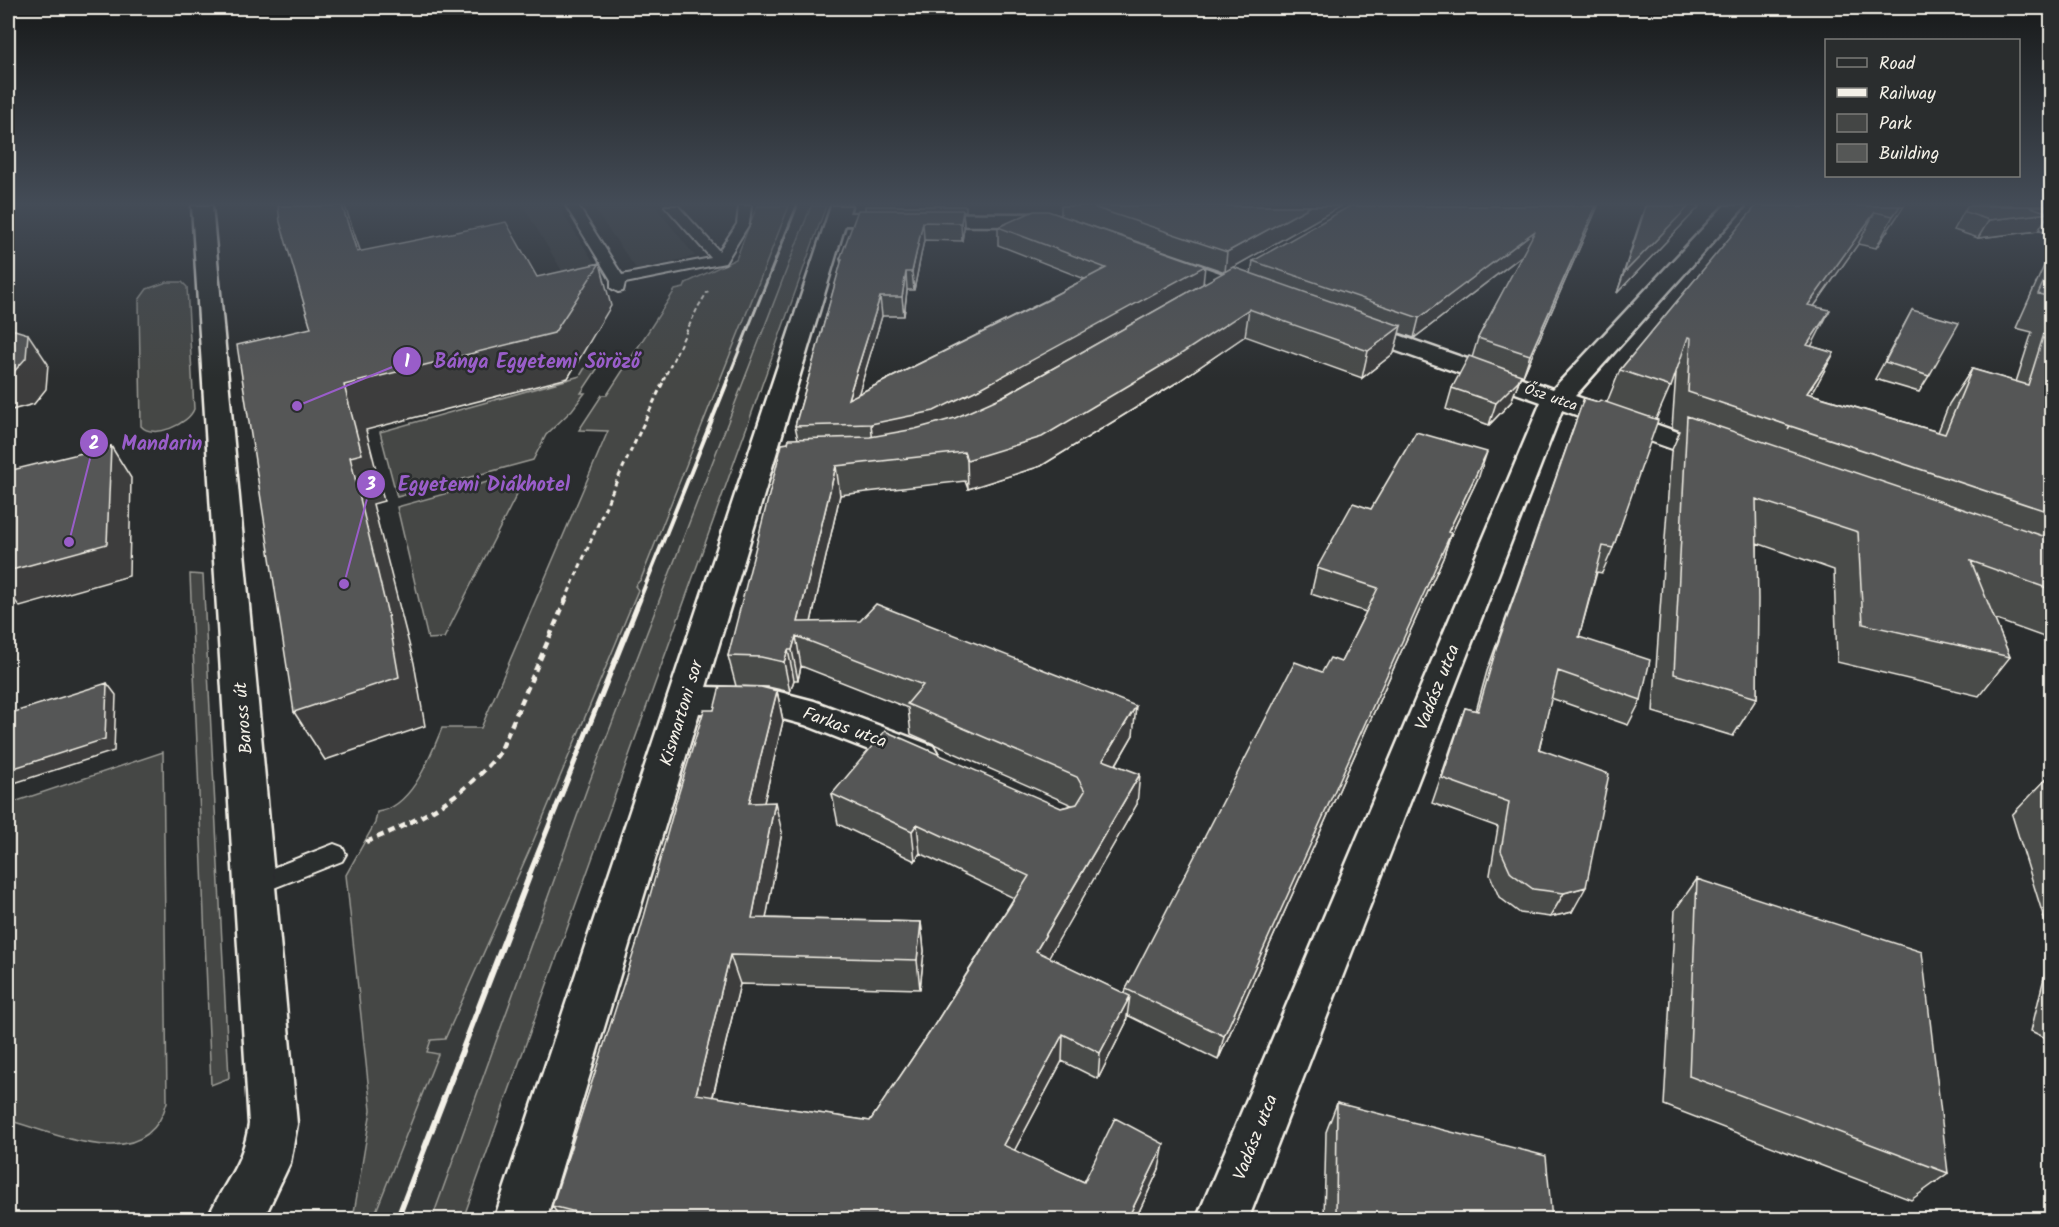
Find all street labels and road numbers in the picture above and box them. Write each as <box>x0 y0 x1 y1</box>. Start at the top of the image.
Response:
street label: Ősz utca <box>1521 378 1581 418</box>
street label: Vadász utca <box>1408 640 1469 735</box>
street label: Kismartoni sor <box>653 656 713 770</box>
street label: Baross út <box>227 680 262 755</box>
street label: Farkas utca <box>798 700 891 757</box>
street label: Vadász utca <box>1226 1090 1287 1185</box>

